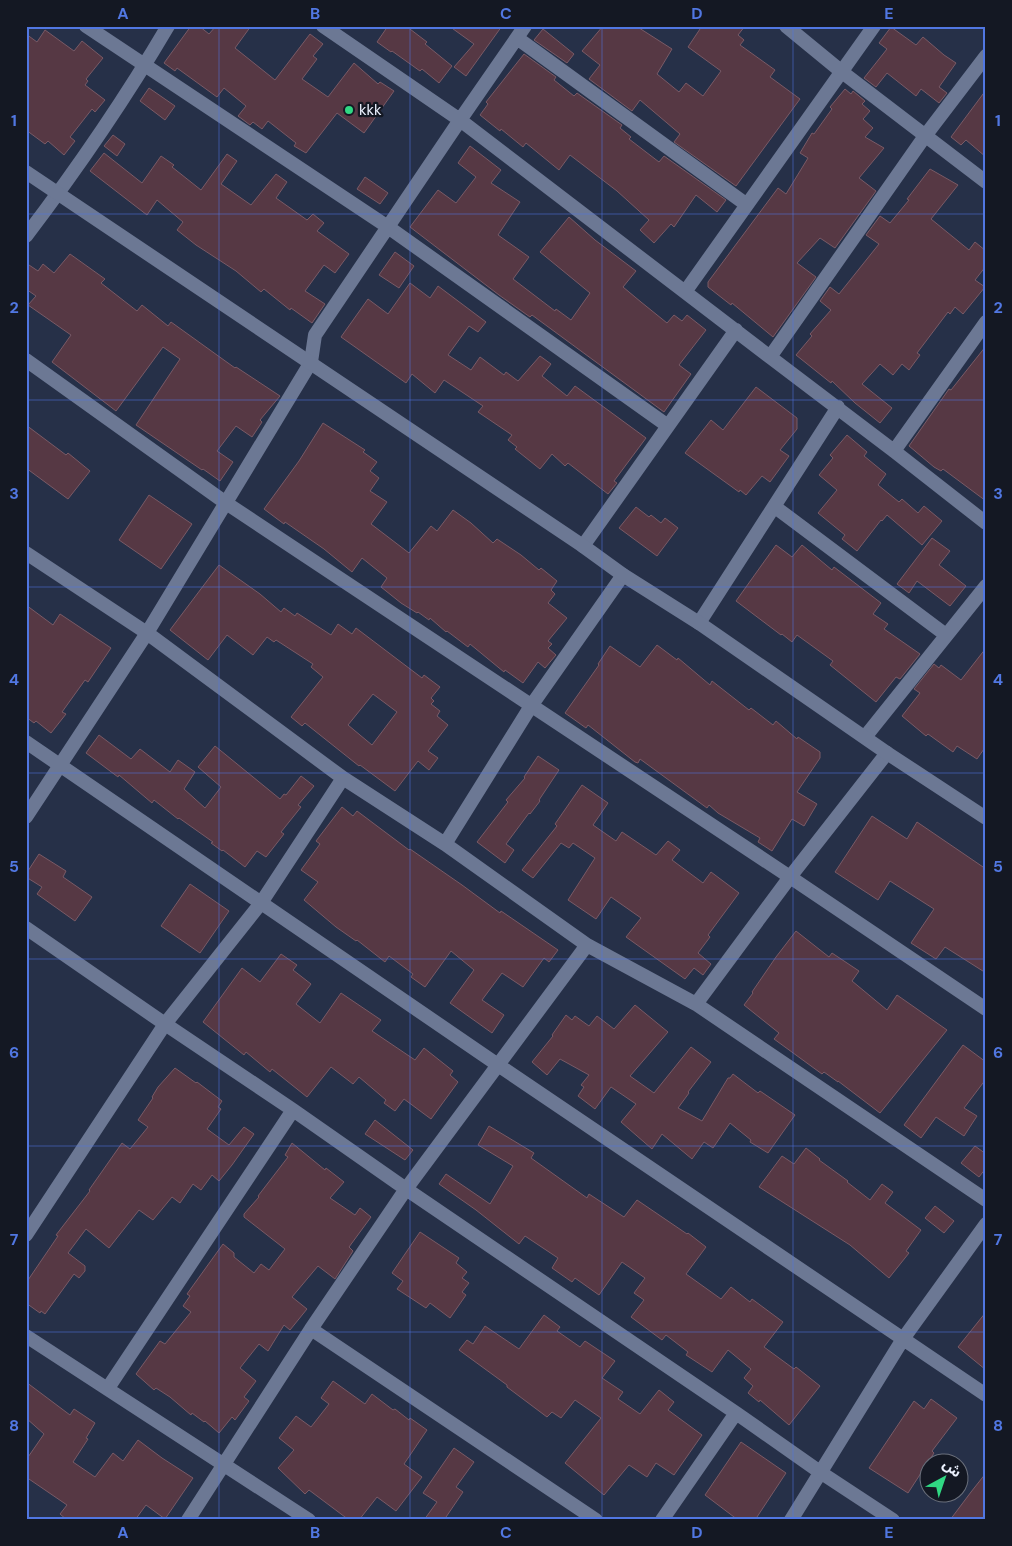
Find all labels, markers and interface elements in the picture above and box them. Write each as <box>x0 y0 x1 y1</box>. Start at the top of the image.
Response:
text: A <box>117 3 129 24</box>
text: B <box>310 3 320 24</box>
text: C <box>500 3 512 24</box>
text: D <box>691 3 703 24</box>
text: E <box>884 3 894 24</box>
place label: kkk <box>359 100 382 120</box>
marker: kkk <box>343 104 355 116</box>
text: 1 <box>11 110 17 131</box>
text: 1 <box>995 110 1001 131</box>
text: 2 <box>9 297 19 318</box>
text: 2 <box>993 297 1003 318</box>
text: 3 <box>9 483 19 504</box>
text: 3 <box>993 483 1003 504</box>
text: 4 <box>9 669 19 690</box>
text: 4 <box>993 669 1003 690</box>
text: 5 <box>9 856 19 877</box>
text: 5 <box>993 856 1003 877</box>
text: 6 <box>9 1042 19 1063</box>
text: 6 <box>993 1042 1003 1063</box>
text: 7 <box>10 1229 19 1250</box>
text: 7 <box>994 1229 1003 1250</box>
text: 8 <box>9 1415 19 1436</box>
text: 8 <box>993 1415 1003 1436</box>
north arrow <box>920 1454 970 1504</box>
text: ش <box>939 1455 965 1481</box>
text: A <box>117 1522 129 1543</box>
text: B <box>310 1522 320 1543</box>
text: C <box>500 1522 512 1543</box>
text: D <box>691 1522 703 1543</box>
text: E <box>884 1522 894 1543</box>

